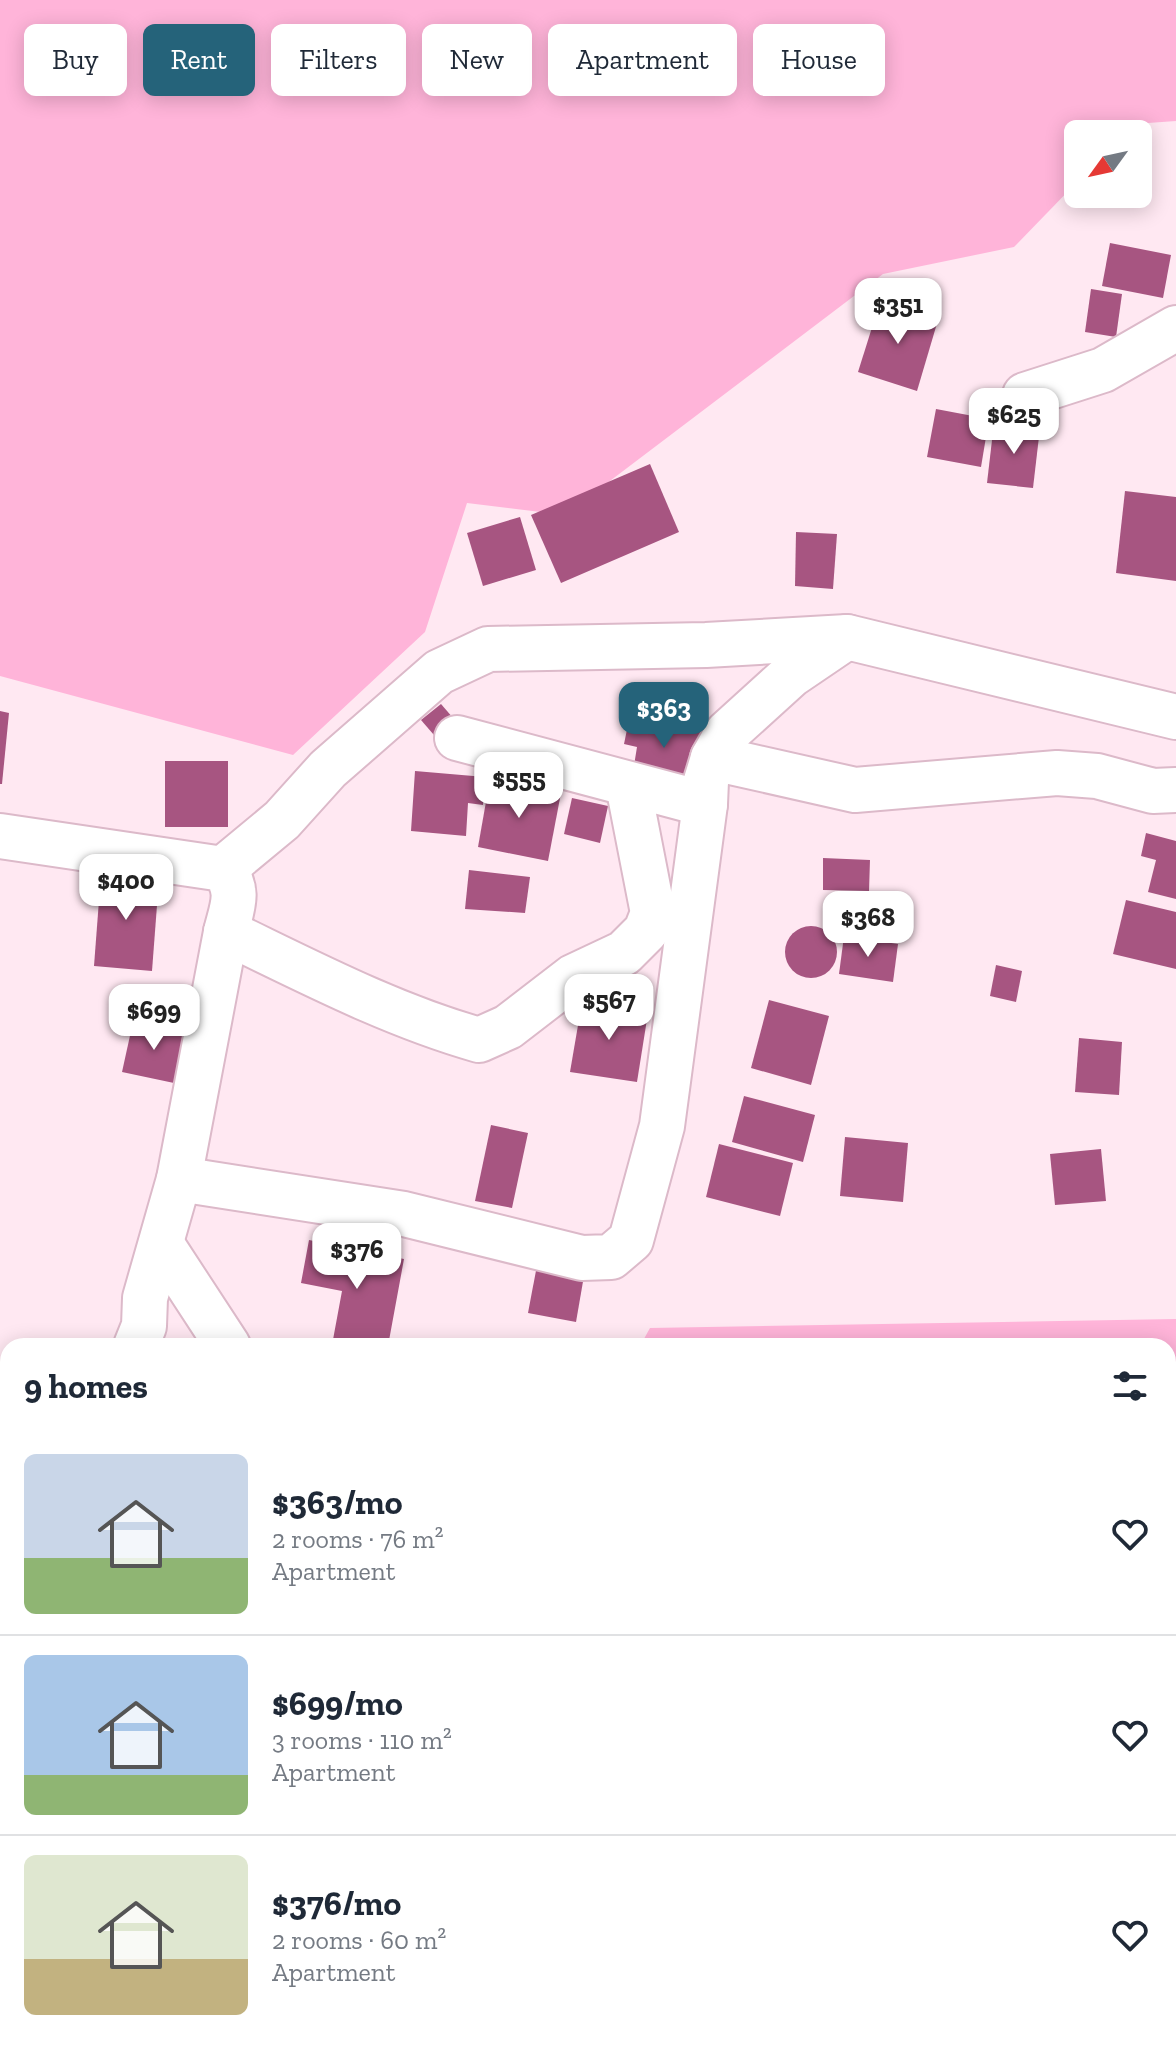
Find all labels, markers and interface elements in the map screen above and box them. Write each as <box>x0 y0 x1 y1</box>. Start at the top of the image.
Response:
chip: Buy <box>24 24 127 96</box>
chip: Rent <box>143 24 255 96</box>
chip: Filters <box>271 24 406 96</box>
chip: New <box>422 24 532 96</box>
chip: Apartment <box>548 24 737 96</box>
chip: House <box>753 24 885 96</box>
north arrow <box>1064 120 1152 208</box>
map controls <box>1064 120 1152 208</box>
pin: $351 <box>851 278 945 346</box>
text: $351 <box>873 288 923 320</box>
pin: $625 <box>967 388 1061 456</box>
text: $625 <box>987 398 1041 430</box>
pin: $363 <box>617 682 711 750</box>
text: $363 <box>637 692 691 724</box>
pin: $555 <box>472 752 566 820</box>
text: $555 <box>492 762 546 794</box>
pin: $400 <box>79 854 173 922</box>
text: $400 <box>97 864 155 896</box>
pin: $368 <box>821 891 915 959</box>
text: $368 <box>841 901 895 933</box>
pin: $567 <box>562 974 656 1042</box>
pin: $699 <box>107 984 201 1052</box>
text: $567 <box>582 984 636 1016</box>
text: $699 <box>127 994 181 1026</box>
pin: $376 <box>310 1223 404 1291</box>
text: $376 <box>330 1233 384 1265</box>
icon: filters <box>1108 1364 1152 1408</box>
text: 9 homes <box>24 1366 148 1407</box>
text: $363/mo <box>272 1482 403 1523</box>
icon: home <box>88 1486 184 1582</box>
icon: heart <box>1108 1512 1152 1556</box>
text: 2 rooms · 76 m² <box>272 1523 444 1555</box>
text: Apartment <box>272 1555 395 1587</box>
text: $699/mo <box>272 1683 403 1724</box>
icon: home <box>88 1687 184 1783</box>
icon: heart <box>1108 1713 1152 1757</box>
text: 3 rooms · 110 m² <box>272 1724 452 1756</box>
text: Apartment <box>272 1756 395 1788</box>
text: $376/mo <box>272 1883 401 1924</box>
icon: home <box>88 1887 184 1983</box>
icon: heart <box>1108 1913 1152 1957</box>
text: 2 rooms · 60 m² <box>272 1924 446 1956</box>
text: Apartment <box>272 1956 395 1988</box>

